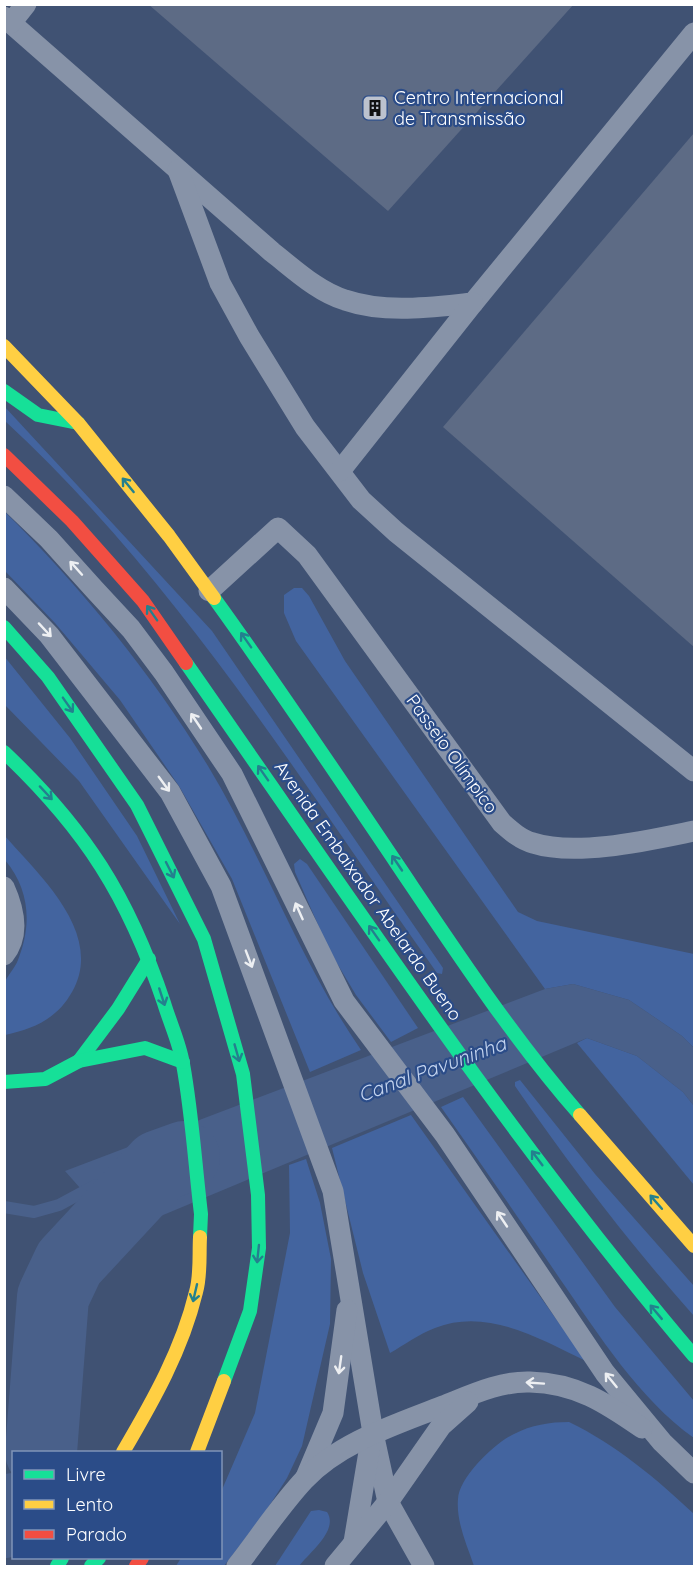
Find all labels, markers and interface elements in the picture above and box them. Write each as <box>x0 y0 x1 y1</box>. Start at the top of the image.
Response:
place label: Centro Internacional de Transmissão <box>394 86 564 130</box>
building icon: Centro Internacional de Transmissão <box>360 93 390 123</box>
one-way arrow <box>122 477 135 493</box>
one-way arrow <box>69 561 83 576</box>
one-way arrow <box>146 605 158 622</box>
one-way arrow <box>38 623 52 638</box>
one-way arrow <box>240 633 252 649</box>
street label: Passeio Olímpico <box>402 690 503 818</box>
one-way arrow <box>62 697 74 713</box>
one-way arrow <box>190 714 202 730</box>
street label: Avenida Embaixador Abelardo Bueno <box>270 756 467 1025</box>
one-way arrow <box>257 766 269 782</box>
one-way arrow <box>158 776 170 792</box>
one-way arrow <box>39 785 53 800</box>
one-way arrow <box>390 854 403 871</box>
one-way arrow <box>165 861 177 879</box>
one-way arrow <box>292 902 304 920</box>
one-way arrow <box>368 926 380 942</box>
one-way arrow <box>244 950 255 968</box>
one-way arrow <box>157 987 168 1006</box>
water label: Canal Pavuninha <box>355 1030 511 1107</box>
one-way arrow <box>232 1043 243 1062</box>
one-way arrow <box>531 1150 543 1166</box>
one-way arrow <box>649 1195 663 1210</box>
one-way arrow <box>496 1211 508 1228</box>
one-way arrow <box>252 1243 263 1263</box>
one-way arrow <box>189 1283 200 1302</box>
one-way arrow <box>649 1305 663 1320</box>
one-way arrow <box>334 1354 345 1374</box>
one-way arrow <box>605 1372 618 1388</box>
one-way arrow <box>526 1377 546 1388</box>
legend <box>12 1451 222 1559</box>
text: Livre <box>66 1463 106 1486</box>
text: Lento <box>66 1493 113 1516</box>
text: Parado <box>66 1523 127 1546</box>

